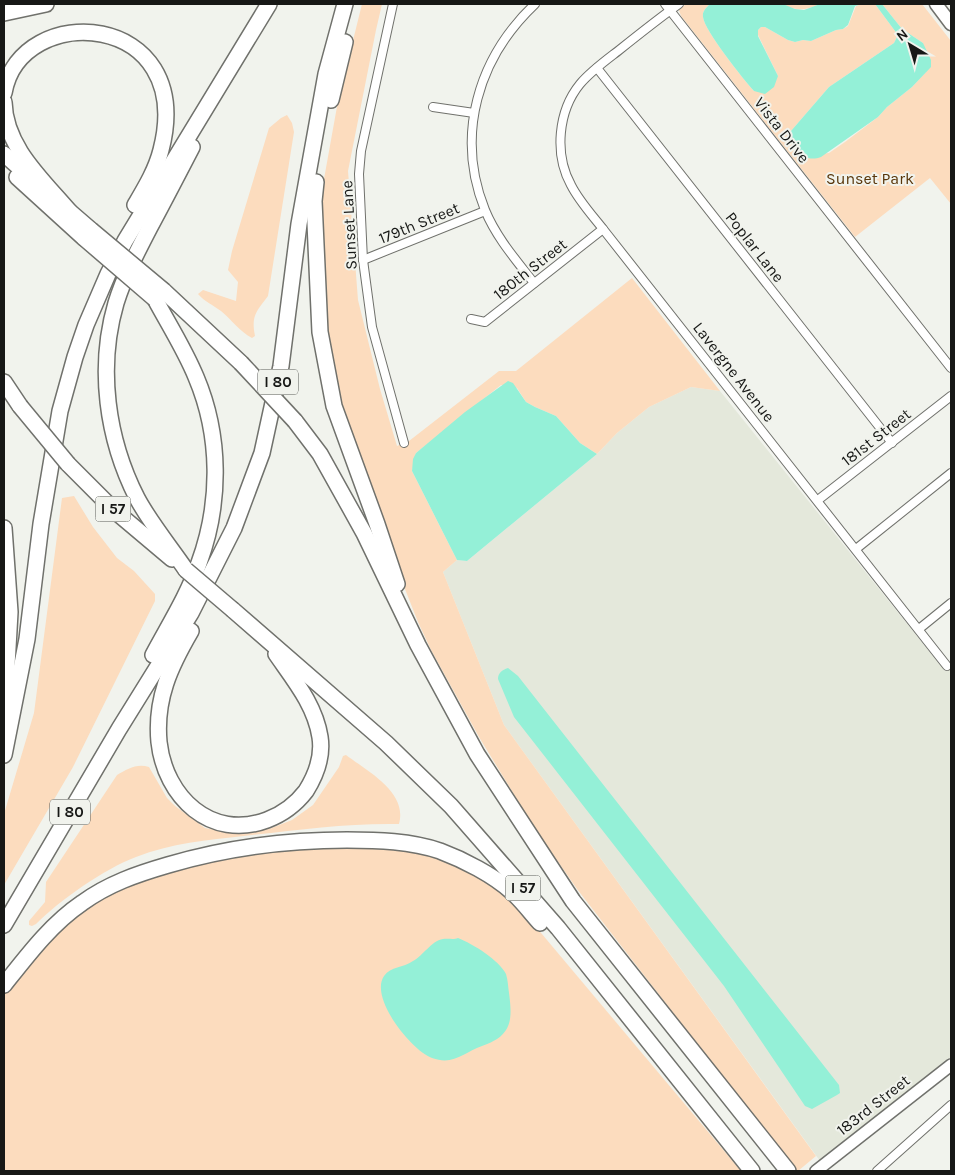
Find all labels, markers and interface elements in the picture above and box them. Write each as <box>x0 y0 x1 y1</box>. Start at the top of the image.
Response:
north arrow <box>885 20 935 70</box>
text: N <box>893 25 911 45</box>
street label: Vista Drive <box>750 93 814 167</box>
park label: Sunset Park <box>826 169 914 188</box>
street label: Sunset Lane <box>337 180 361 270</box>
street label: 179th Street <box>376 198 462 248</box>
street label: Poplar Lane <box>722 208 788 286</box>
street label: 180th Street <box>489 234 571 304</box>
street label: Lavergne Avenue <box>689 318 779 426</box>
road number: I 80 <box>258 370 298 394</box>
street label: 181st Street <box>838 404 914 470</box>
road number: I 57 <box>96 496 130 522</box>
road number: I 80 <box>50 800 90 824</box>
road number: I 57 <box>506 876 540 900</box>
street label: 183rd Street <box>833 1071 913 1139</box>

